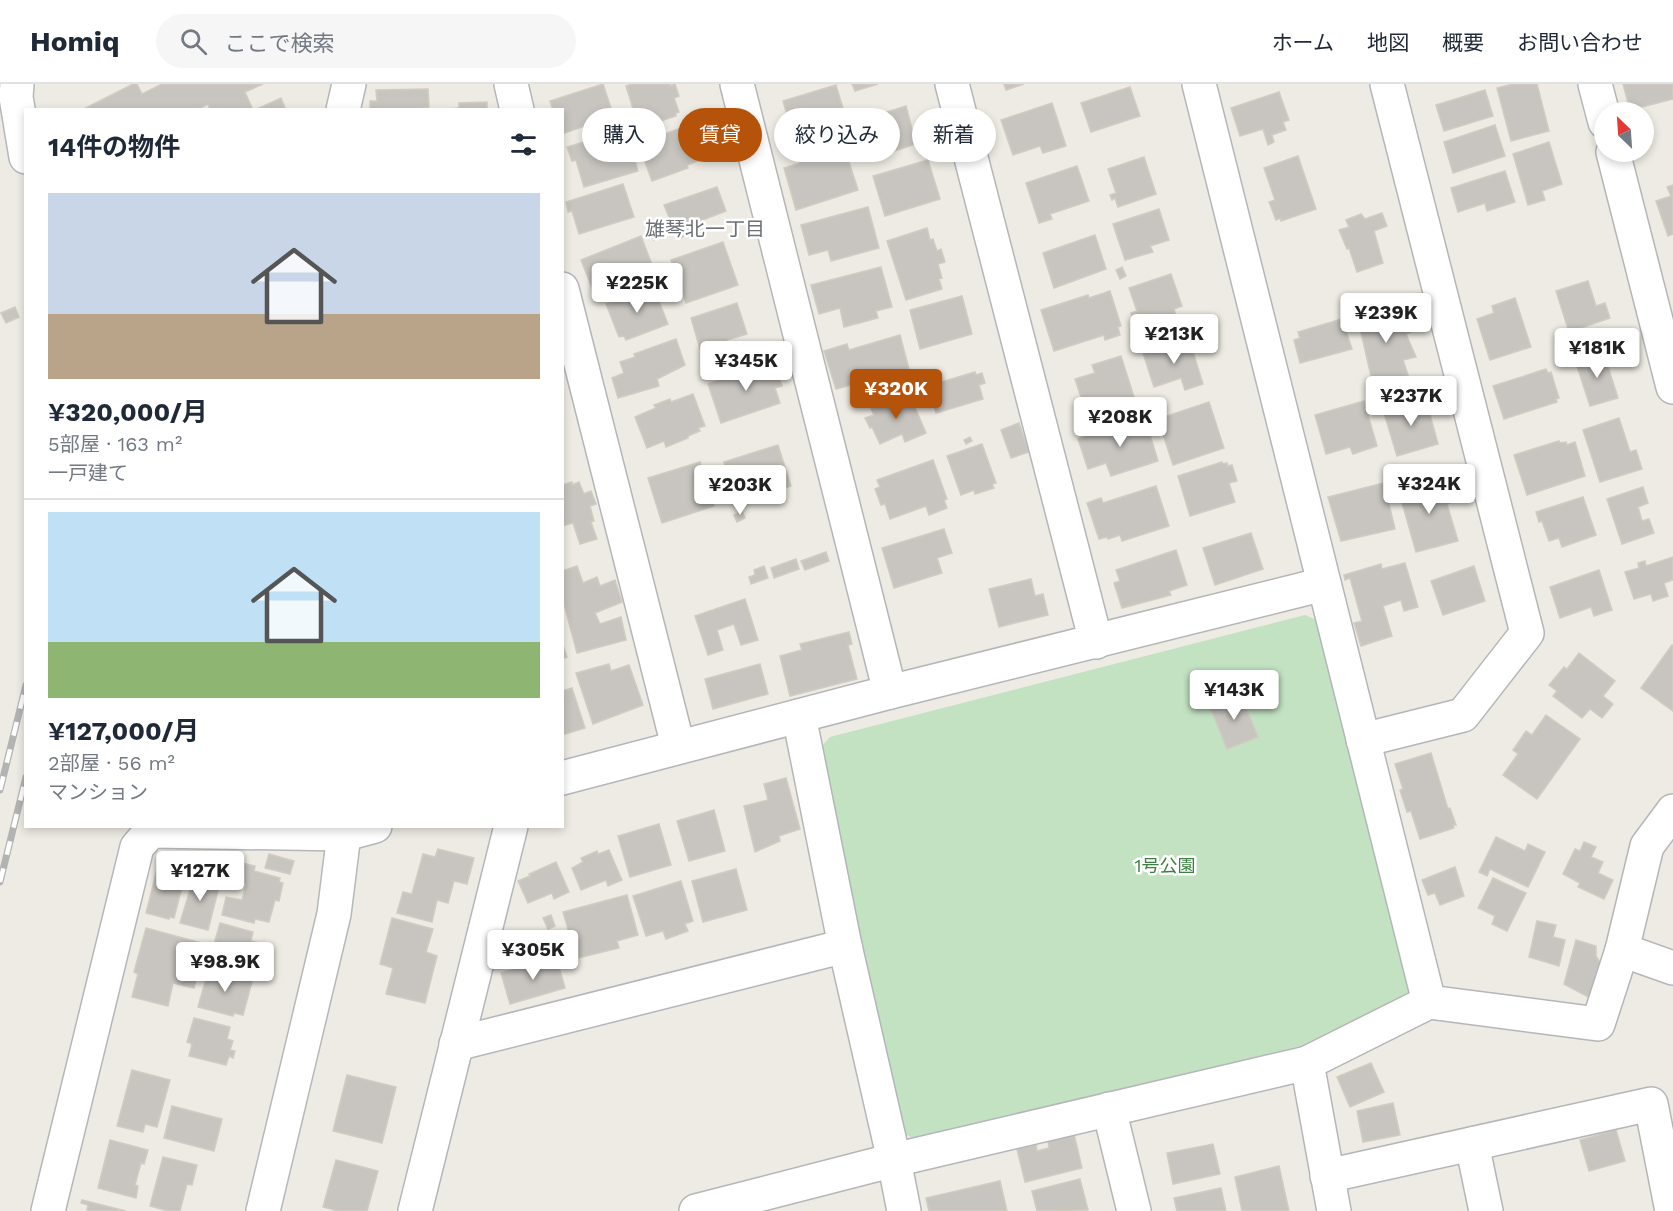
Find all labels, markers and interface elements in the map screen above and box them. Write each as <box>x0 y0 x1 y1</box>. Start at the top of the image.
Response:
search box <box>156 14 576 68</box>
text: Homiq <box>30 25 120 58</box>
icon: search <box>177 25 210 58</box>
text: ホーム <box>1272 30 1334 55</box>
text: 地図 <box>1367 30 1409 55</box>
text: 概要 <box>1442 30 1484 55</box>
text: お問い合わせ <box>1517 30 1643 55</box>
text: ここで検索 <box>225 31 335 56</box>
north arrow <box>1594 102 1654 162</box>
map controls <box>1594 102 1654 162</box>
chip: 購入 <box>582 108 666 162</box>
chip: 賃貸 <box>678 108 762 162</box>
chip: 絞り込み <box>774 108 900 162</box>
chip: 新着 <box>912 108 996 162</box>
icon: filters <box>507 128 540 161</box>
text: 14件の物件 <box>48 132 180 162</box>
district label: 雄琴北一丁目 <box>645 217 765 241</box>
icon: home <box>240 232 348 340</box>
pin: ¥225K <box>595 263 679 314</box>
text: ¥225K <box>606 270 668 294</box>
pin: ¥239K <box>1344 293 1428 344</box>
text: ¥239K <box>1354 300 1418 324</box>
pin: ¥213K <box>1132 314 1216 365</box>
text: ¥213K <box>1144 321 1204 345</box>
pin: ¥181K <box>1555 328 1639 379</box>
text: ¥181K <box>1569 335 1625 359</box>
pin: ¥345K <box>704 341 788 392</box>
text: ¥345K <box>714 348 778 372</box>
pin: ¥320K <box>854 369 938 420</box>
text: ¥320K <box>864 376 928 400</box>
pin: ¥237K <box>1369 376 1453 427</box>
text: ¥237K <box>1380 383 1442 407</box>
text: ¥320,000/月 <box>48 397 208 427</box>
pin: ¥208K <box>1078 397 1162 448</box>
text: ¥208K <box>1088 404 1152 428</box>
text: 5部屋 · 163 m² <box>48 432 182 456</box>
text: 一戸建て <box>48 461 128 485</box>
pin: ¥324K <box>1387 464 1471 515</box>
pin: ¥203K <box>698 465 782 516</box>
text: ¥324K <box>1397 471 1461 495</box>
text: ¥203K <box>708 472 772 496</box>
icon: home <box>240 551 348 659</box>
pin: ¥143K <box>1192 670 1276 721</box>
text: ¥143K <box>1204 677 1264 701</box>
text: ¥127,000/月 <box>48 716 199 746</box>
text: 2部屋 · 56 m² <box>48 751 175 775</box>
text: マンション <box>48 780 148 804</box>
pin: ¥127K <box>158 851 242 902</box>
park label: 1号公園 <box>1134 855 1196 876</box>
text: ¥127K <box>170 858 230 882</box>
pin: ¥305K <box>491 930 575 981</box>
text: ¥305K <box>501 937 565 961</box>
pin: ¥98.9K <box>176 942 274 993</box>
text: ¥98.9K <box>190 949 260 973</box>

